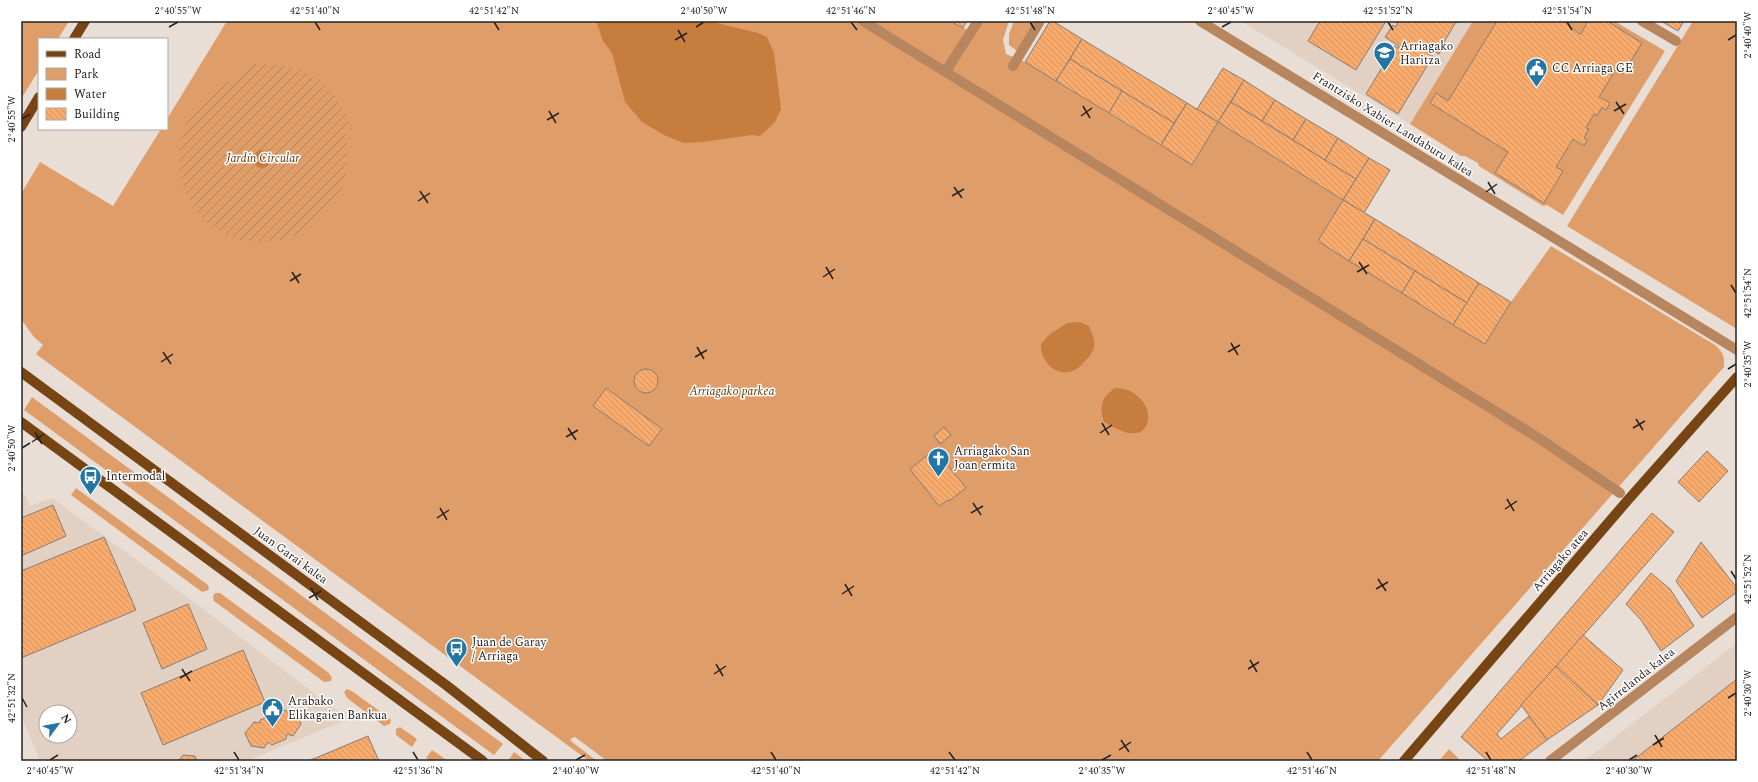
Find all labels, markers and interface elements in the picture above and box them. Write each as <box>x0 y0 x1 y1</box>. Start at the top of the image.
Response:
text: 2°40'55"W <box>155 3 202 19</box>
text: 42°51'40"N <box>290 3 340 19</box>
text: 42°51'42"N <box>469 3 519 19</box>
text: 2°40'50"W <box>681 3 728 19</box>
text: 42°51'46"N <box>826 3 876 19</box>
text: 42°51'48"N <box>1005 3 1055 19</box>
text: 2°40'45"W <box>1208 3 1255 19</box>
text: 42°51'52"N <box>1363 3 1413 19</box>
text: 42°51'54"N <box>1542 3 1592 19</box>
text: 2°40'40"W <box>1740 11 1756 58</box>
place label: Arriagako Haritza <box>1400 37 1453 70</box>
legend <box>38 38 168 130</box>
school or university icon: Arriagako Haritza <box>1371 40 1397 73</box>
text: Road <box>74 45 101 64</box>
public building icon: CC Arriaga GE <box>1524 55 1550 88</box>
place label: CC Arriaga GE <box>1552 59 1633 78</box>
text: Park <box>74 65 99 84</box>
street label: Frantzisko Xabier Landaburu kalea <box>1309 67 1477 182</box>
text: Water <box>74 85 106 104</box>
text: 2°40'55"W <box>4 95 20 142</box>
text: Building <box>74 105 120 124</box>
park label: Jardín Circular <box>226 149 300 168</box>
text: 42°51'54"N <box>1740 268 1756 318</box>
text: 2°40'35"W <box>1740 340 1756 387</box>
park label: Arriagako parkea <box>688 382 775 401</box>
text: 2°40'50"W <box>4 424 20 471</box>
place label: Arriagako San Joan ermita <box>954 442 1030 475</box>
church icon: Arriagako San Joan ermita <box>925 445 951 478</box>
bus stop icon: Intermodal <box>77 463 103 496</box>
place label: Intermodal <box>106 467 165 486</box>
street label: Juan Garai kalea <box>250 522 332 589</box>
street label: Arriagako atea <box>1528 525 1593 596</box>
text: 42°51'52"N <box>1740 554 1756 604</box>
place label: Juan de Garay / Arriaga <box>472 633 547 666</box>
bus stop icon: Juan de Garay / Arriaga <box>443 636 469 669</box>
street label: Agirrelanda kalea <box>1593 643 1679 716</box>
text: 2°40'30"W <box>1740 669 1756 716</box>
text: 42°51'32"N <box>4 673 20 723</box>
place label: Arabako Elikagaien Bankua <box>288 692 387 725</box>
public building icon: Arabako Elikagaien Bankua <box>260 695 286 728</box>
north arrow <box>38 704 78 744</box>
text: N <box>56 711 76 727</box>
text: 2°40'45"W <box>27 763 74 779</box>
text: 42°51'34"N <box>214 763 264 779</box>
text: 42°51'36"N <box>393 763 443 779</box>
text: 2°40'40"W <box>553 763 600 779</box>
text: 42°51'40"N <box>751 763 801 779</box>
text: 42°51'42"N <box>930 763 980 779</box>
text: 2°40'35"W <box>1079 763 1126 779</box>
text: 42°51'46"N <box>1287 763 1337 779</box>
text: 42°51'48"N <box>1466 763 1516 779</box>
text: 2°40'30"W <box>1606 763 1653 779</box>

